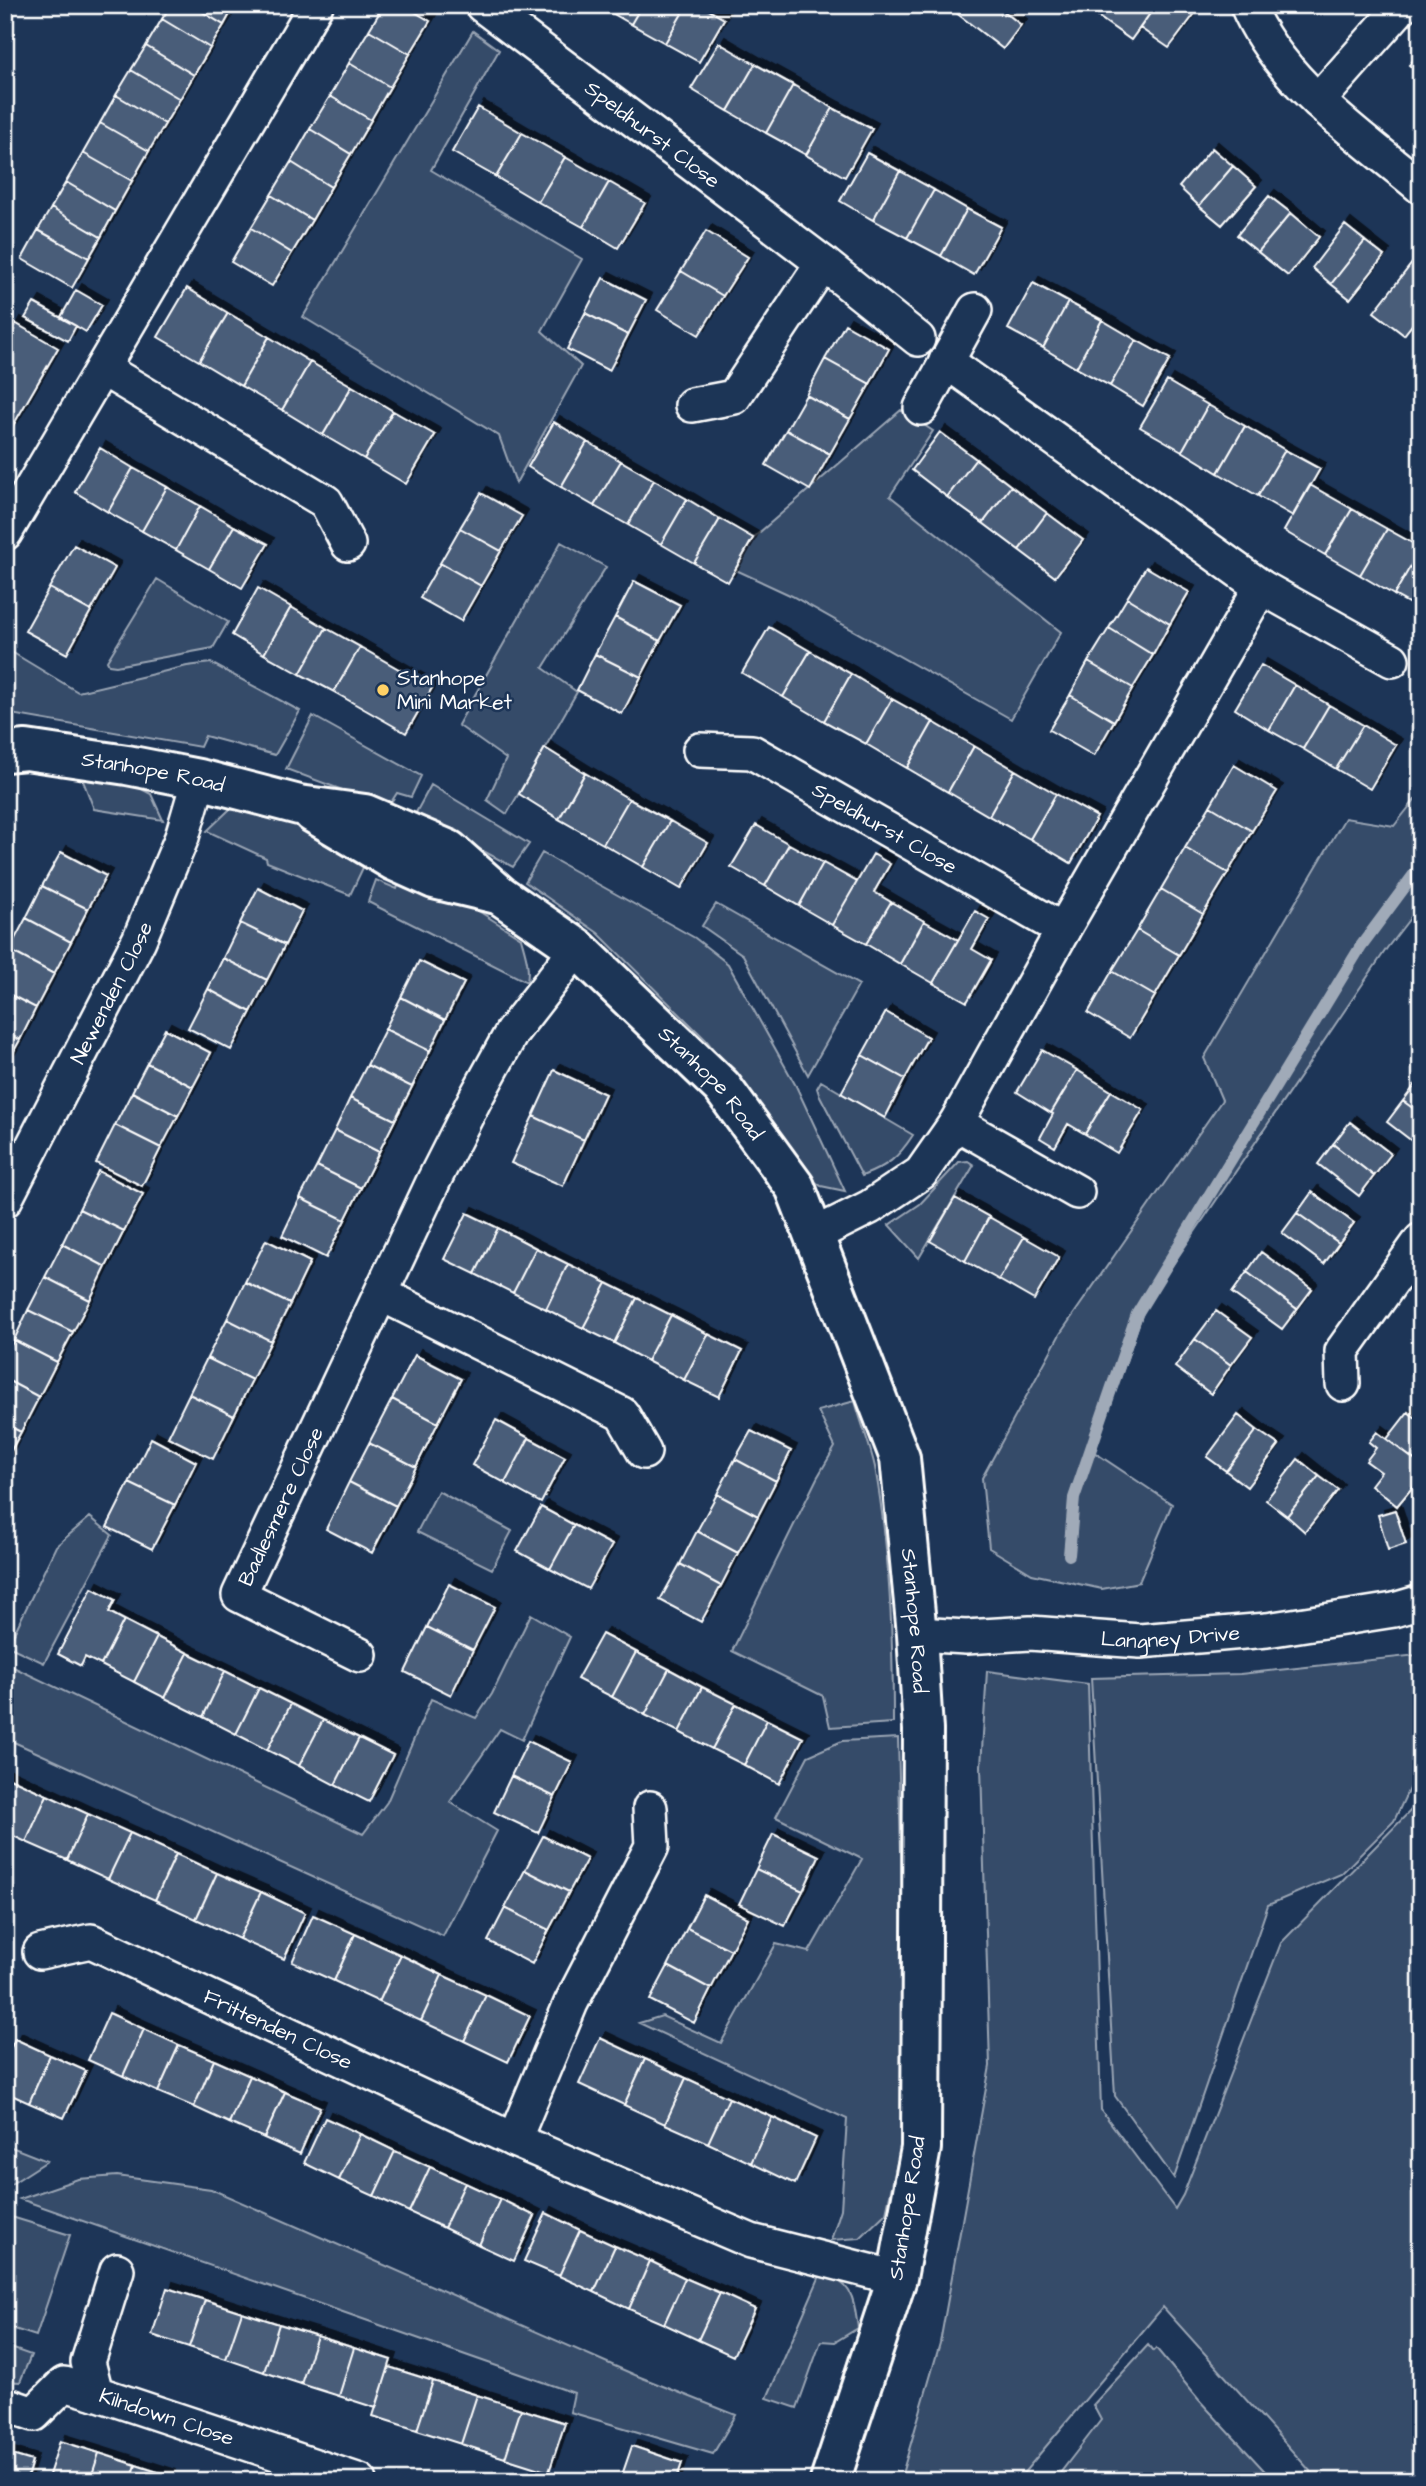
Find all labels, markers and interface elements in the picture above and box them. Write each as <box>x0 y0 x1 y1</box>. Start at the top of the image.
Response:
street label: Speldhurst Close <box>579 73 726 195</box>
place label: Stanhope Mini Market <box>397 664 513 717</box>
marker: Stanhope Mini Market <box>375 682 391 698</box>
street label: Stanhope Road <box>80 744 228 800</box>
street label: Speldhurst Close <box>807 775 963 881</box>
street label: Newenden Close <box>63 917 160 1069</box>
street label: Stanhope Road <box>652 1019 771 1146</box>
street label: Badlesmere Close <box>231 1422 330 1591</box>
street label: Stanhope Road <box>894 1547 935 1694</box>
street label: Langney Drive <box>1100 1618 1241 1658</box>
street label: Frittenden Close <box>199 1982 357 2076</box>
street label: Stanhope Road <box>881 2134 934 2282</box>
street label: Kilndown Close <box>96 2381 238 2452</box>

